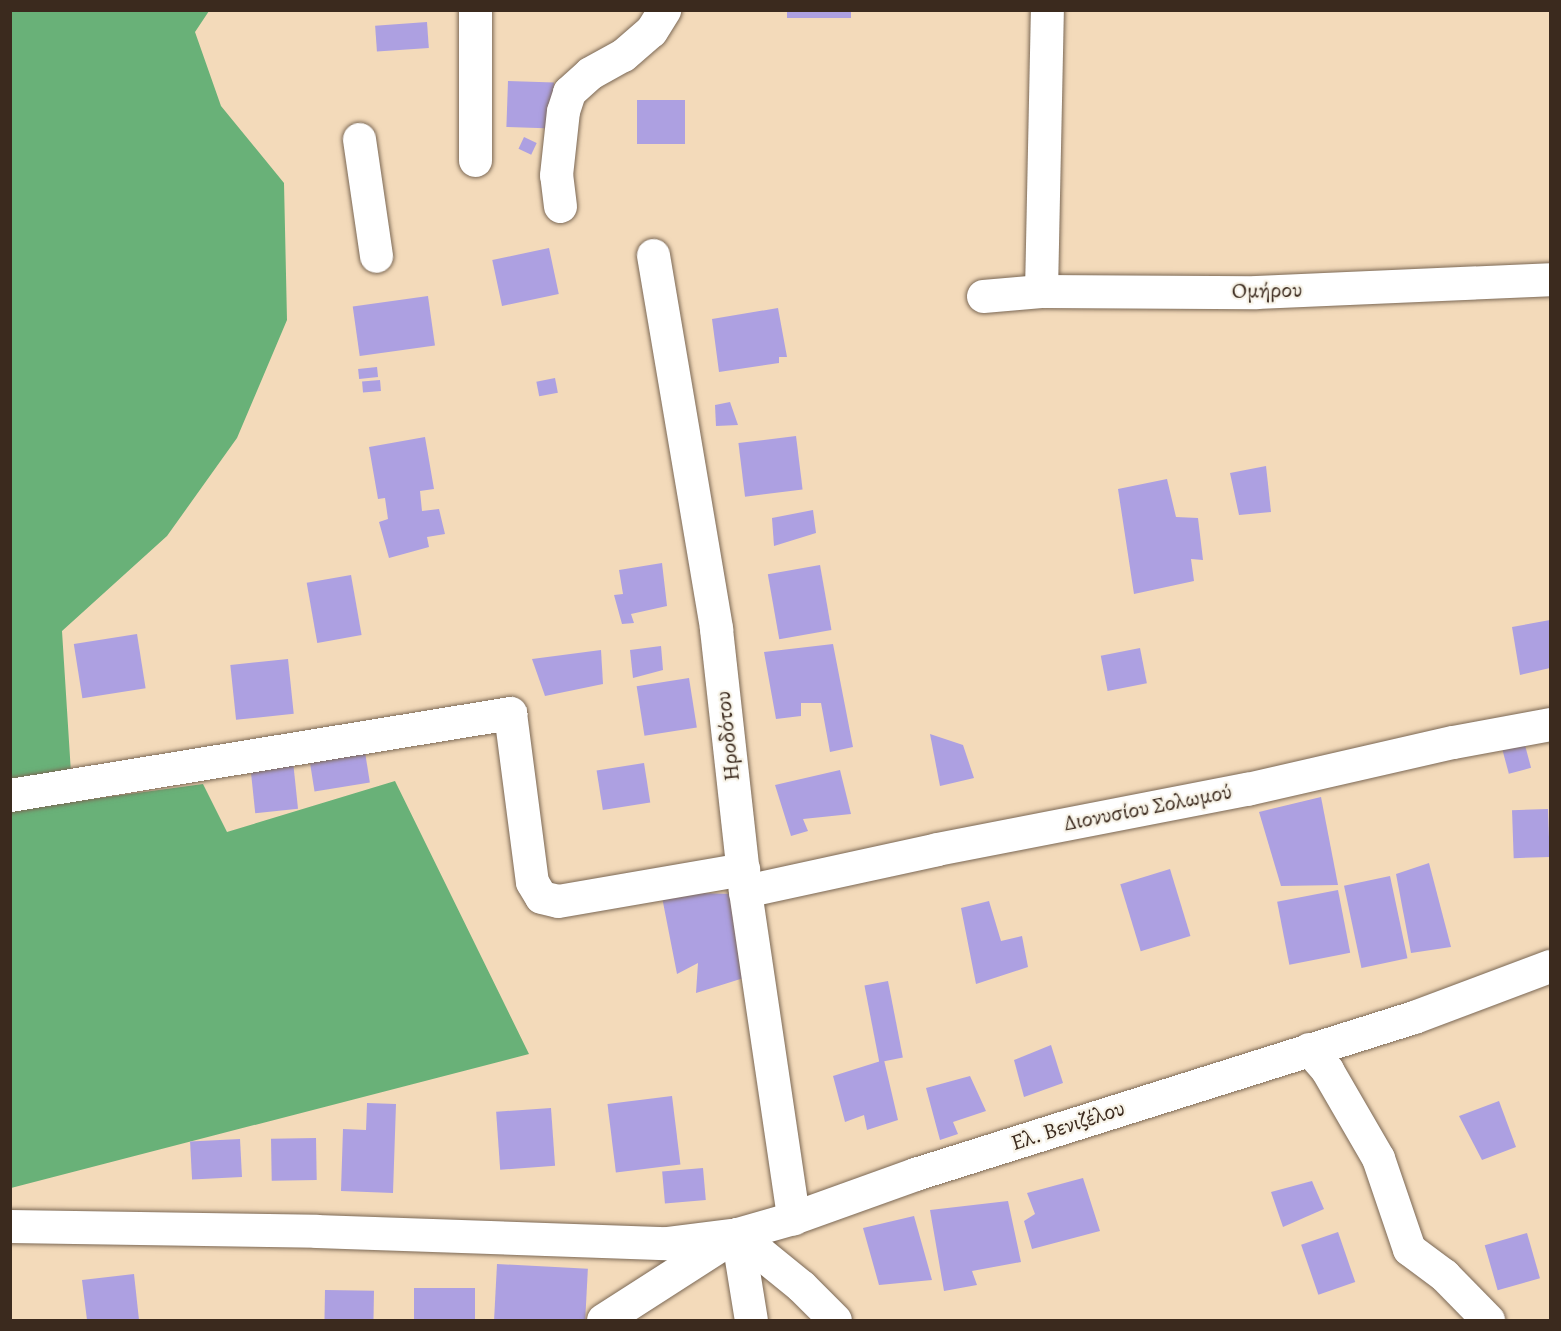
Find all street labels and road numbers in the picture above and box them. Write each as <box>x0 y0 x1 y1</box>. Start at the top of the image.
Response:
street label: Ομήρου <box>1232 277 1302 305</box>
street label: Ηροδότου <box>710 690 746 782</box>
street label: Διονυσίου Σολωμού <box>1062 779 1234 837</box>
street label: Ελ. Βενιζέλου <box>1008 1095 1128 1157</box>

